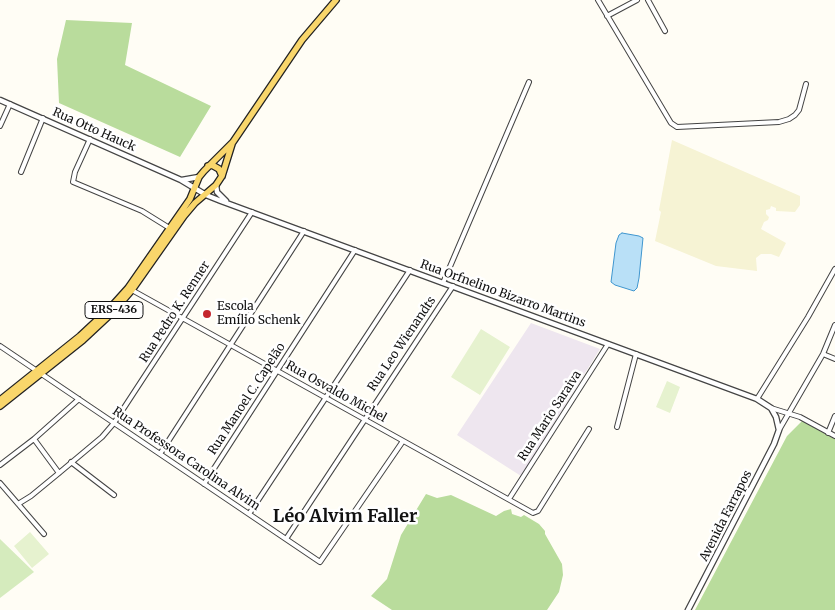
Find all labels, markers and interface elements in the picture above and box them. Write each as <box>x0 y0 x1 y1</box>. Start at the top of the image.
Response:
street label: Rua Otto Hauck <box>50 105 138 155</box>
street label: Rua Orfnelino Bizarro Martins <box>418 257 588 331</box>
street label: Rua Pedro K. Renner <box>137 259 213 365</box>
street label: Rua Leo Wienandts <box>365 294 439 394</box>
place label: Escola Emílio Schenk <box>217 300 301 328</box>
road number: ERS-436 <box>85 302 143 318</box>
marker: Escola Emílio Schenk <box>201 308 213 320</box>
street label: Rua Manoel C. Capelão <box>205 340 289 458</box>
street label: Rua Osvaldo Michel <box>283 358 389 426</box>
street label: Rua Mario Saraiva <box>515 368 585 464</box>
street label: Rua Professora Carolina Alvim <box>110 404 262 514</box>
street label: Avenida Farrapos <box>697 468 755 564</box>
district label: Léo Alvim Faller <box>273 506 417 528</box>

